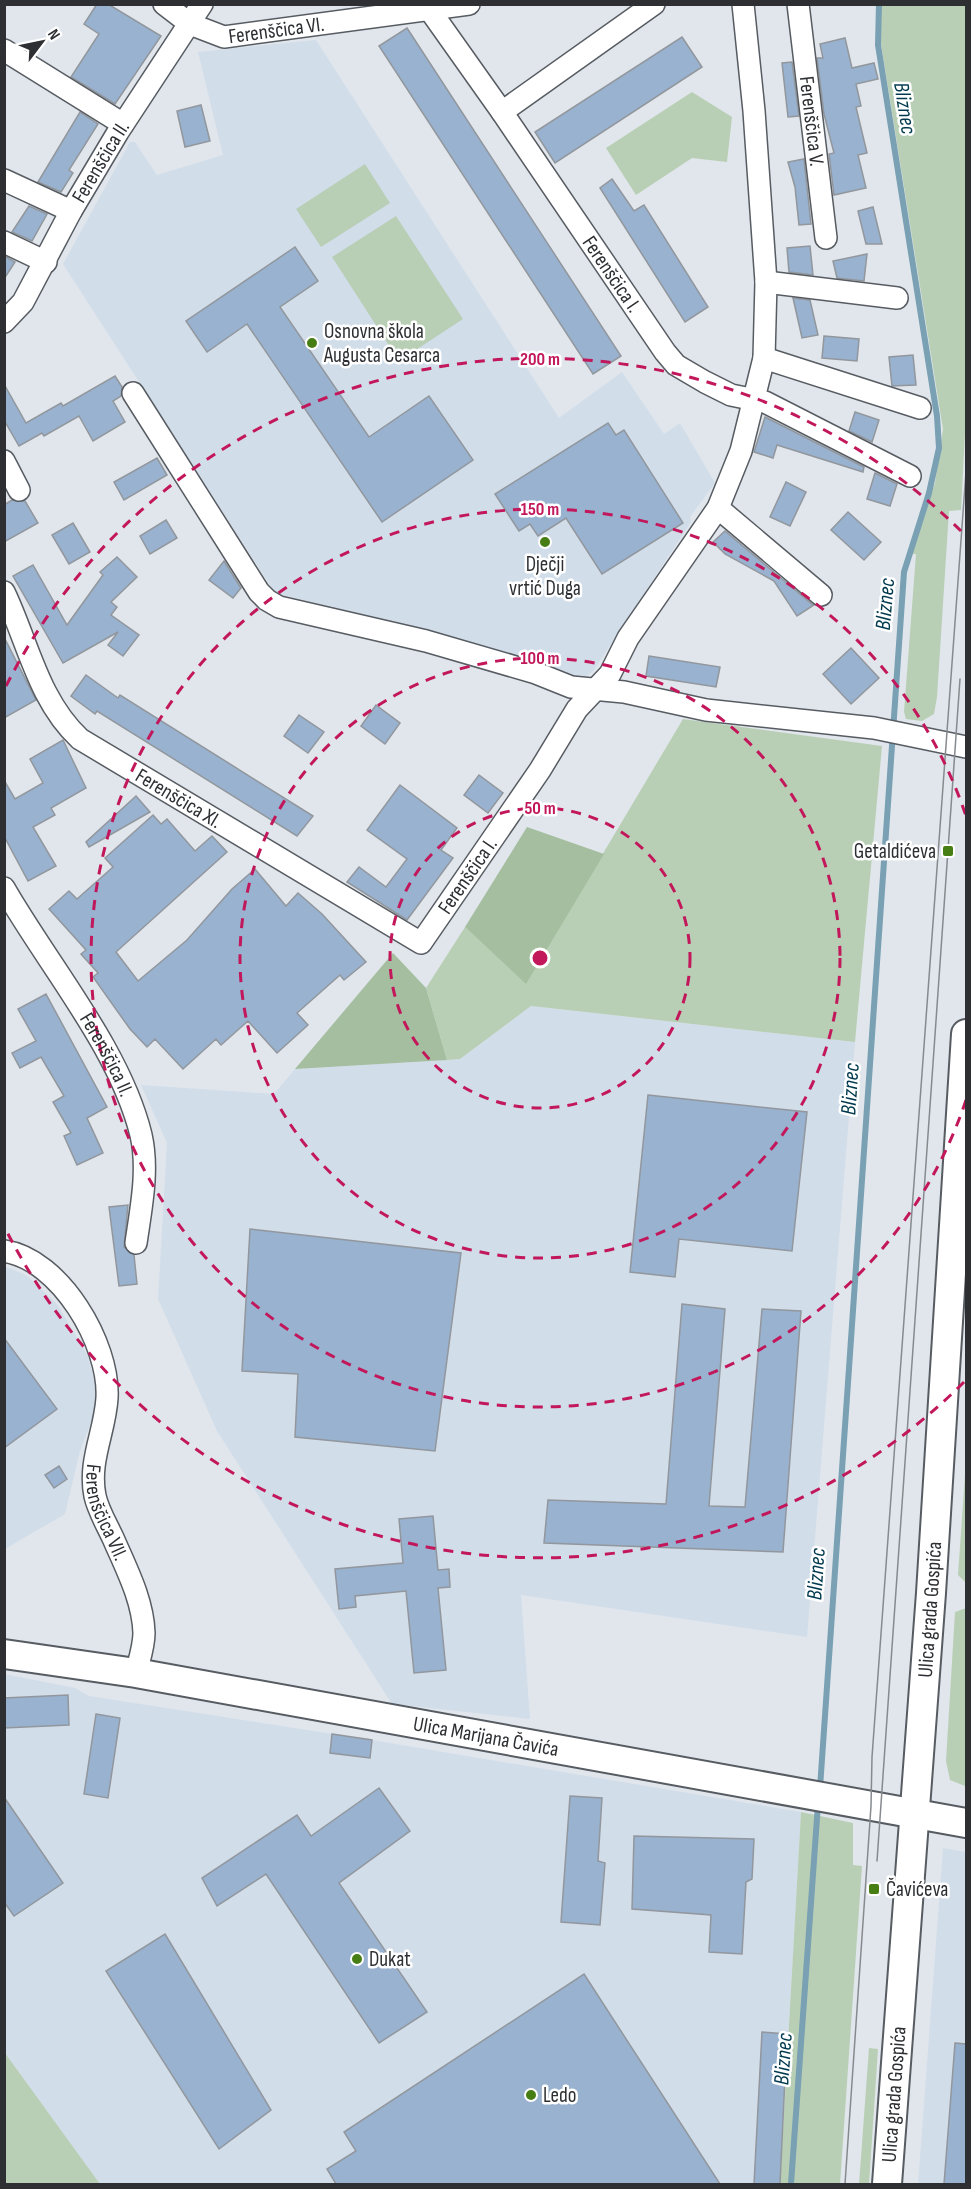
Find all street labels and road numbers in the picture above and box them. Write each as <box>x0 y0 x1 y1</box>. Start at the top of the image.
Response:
street label: Ferenščica VI. <box>227 12 326 49</box>
street label: Ferenščica V. <box>794 75 829 168</box>
street label: Ferenščica II. <box>67 116 135 207</box>
street label: Ferenščica I. <box>577 231 646 317</box>
street label: Ferenščica XI. <box>131 763 226 834</box>
street label: Ferenščica I. <box>433 833 503 919</box>
street label: Ferenščica II. <box>74 1008 139 1100</box>
street label: Ferenščica VII. <box>80 1463 133 1564</box>
street label: Ulica grada Gospića <box>913 1541 947 1679</box>
street label: Ulica Marijana Čavića <box>411 1711 560 1762</box>
street label: Ulica grada Gospića <box>877 2025 912 2163</box>

